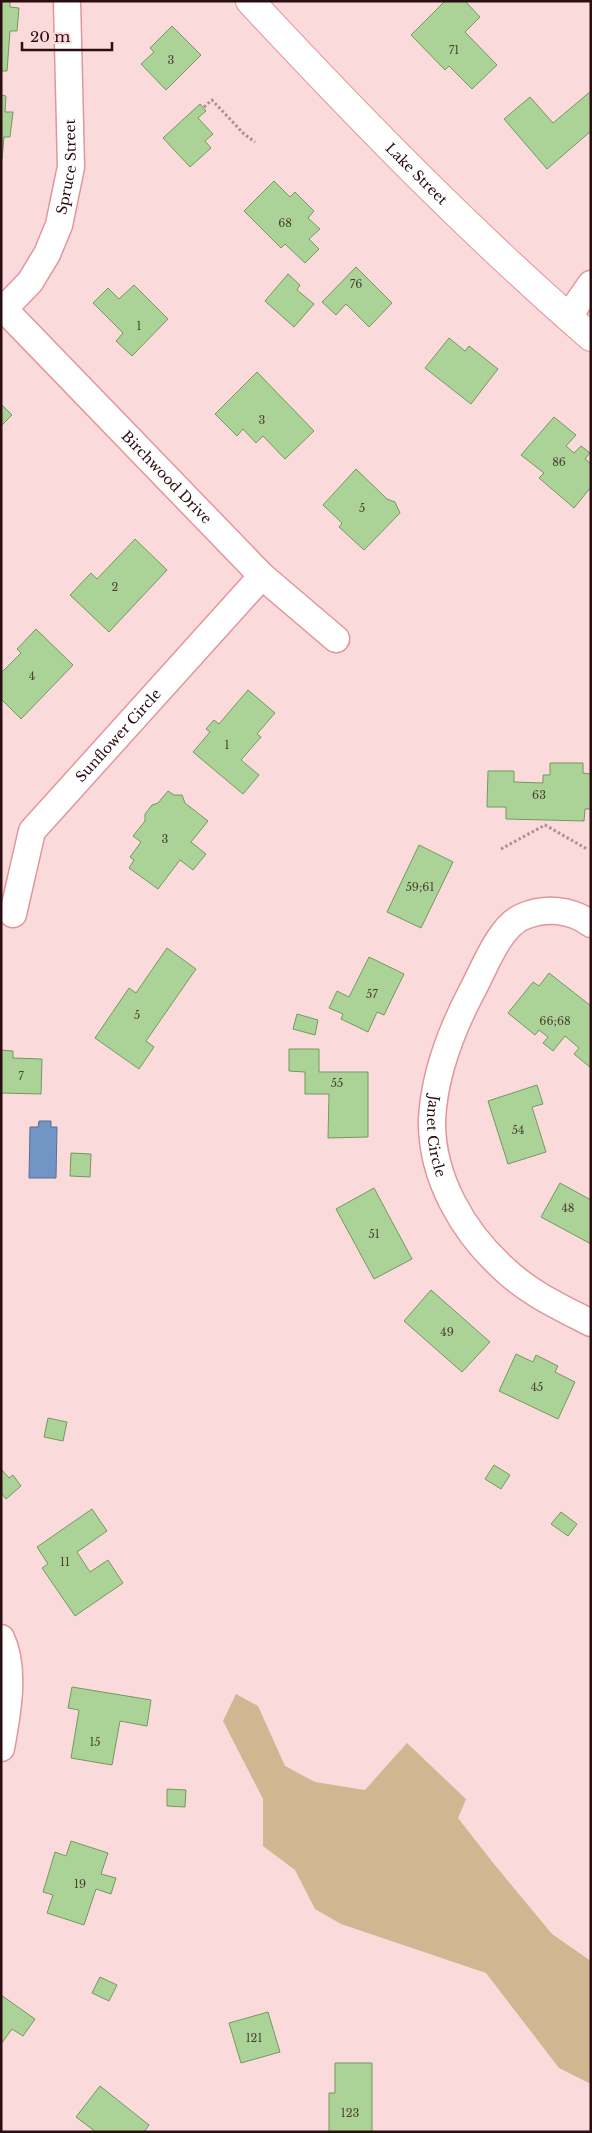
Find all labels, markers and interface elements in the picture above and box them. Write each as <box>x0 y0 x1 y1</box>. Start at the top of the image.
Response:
scale bar <box>22 20 112 52</box>
text: 20 m <box>30 27 70 46</box>
house number: 71 <box>449 43 459 57</box>
house number: 3 <box>168 53 175 67</box>
street label: Spruce Street <box>52 118 80 216</box>
street label: Lake Street <box>382 139 452 209</box>
house number: 68 <box>278 216 292 230</box>
house number: 76 <box>350 277 362 291</box>
house number: 1 <box>137 319 142 333</box>
house number: 3 <box>259 413 266 427</box>
street label: Birchwood Drive <box>118 427 216 528</box>
house number: 86 <box>552 455 566 469</box>
house number: 5 <box>359 501 365 515</box>
house number: 2 <box>112 580 119 594</box>
house number: 4 <box>29 669 35 683</box>
street label: Sunflower Circle <box>72 685 165 786</box>
house number: 1 <box>225 738 230 752</box>
house number: 63 <box>532 788 546 802</box>
house number: 3 <box>162 832 169 846</box>
house number: 59;61 <box>406 880 434 894</box>
house number: 57 <box>366 987 378 1001</box>
house number: 5 <box>134 1008 140 1022</box>
house number: 66;68 <box>539 1014 571 1028</box>
house number: 7 <box>18 1069 24 1083</box>
house number: 55 <box>331 1076 343 1090</box>
street label: Janet Circle <box>423 1092 450 1179</box>
house number: 54 <box>512 1123 524 1137</box>
house number: 48 <box>561 1201 575 1215</box>
house number: 51 <box>368 1227 380 1241</box>
house number: 49 <box>440 1325 454 1339</box>
house number: 45 <box>531 1380 543 1394</box>
house number: 11 <box>60 1555 70 1569</box>
house number: 15 <box>89 1735 101 1749</box>
house number: 19 <box>74 1877 86 1891</box>
house number: 121 <box>246 2031 262 2045</box>
house number: 123 <box>341 2106 359 2120</box>

